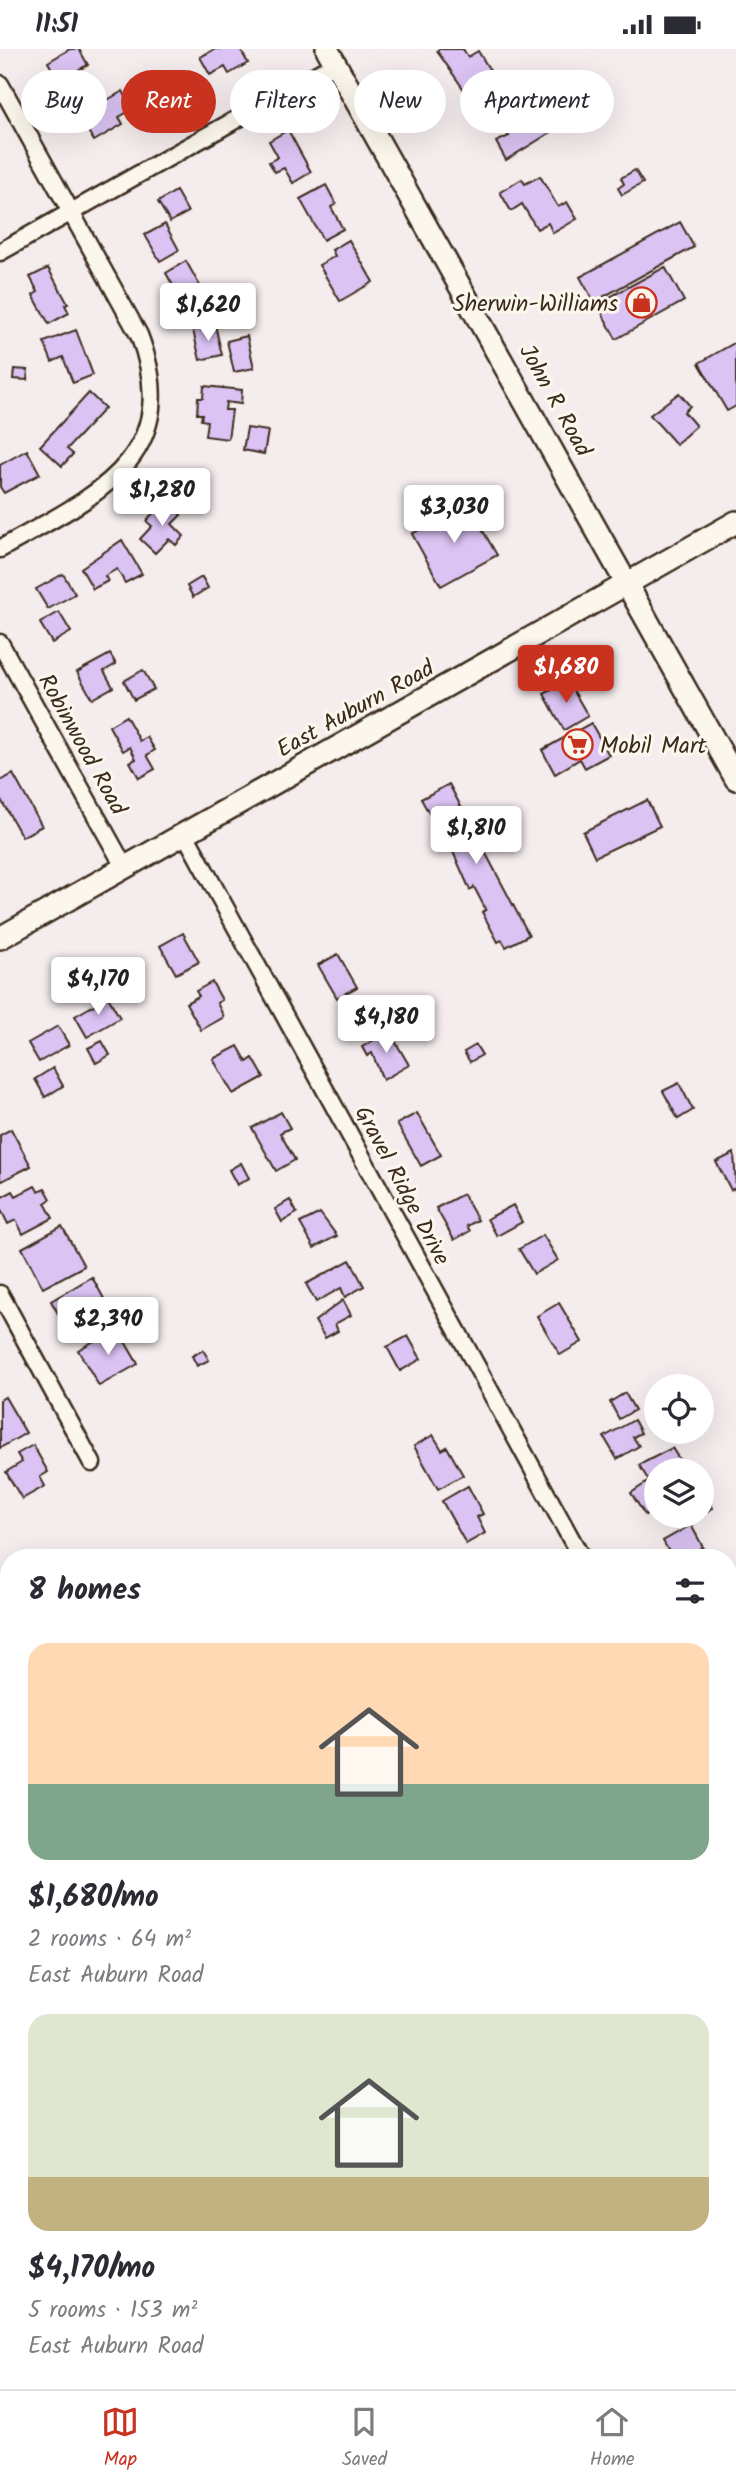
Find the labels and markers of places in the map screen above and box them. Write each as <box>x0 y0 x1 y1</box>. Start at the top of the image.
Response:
pin: $1,620 <box>151 283 265 343</box>
shop icon: Sherwin-Williams <box>624 286 658 320</box>
place label: Sherwin-Williams <box>453 287 618 323</box>
pin: $1,280 <box>105 469 219 528</box>
pin: $3,030 <box>397 485 511 545</box>
pin: $1,680 <box>509 645 623 705</box>
supermarket icon: Mobil Mart <box>560 728 594 762</box>
place label: Mobil Mart <box>600 729 708 765</box>
pin: $1,810 <box>419 807 533 866</box>
pin: $4,170 <box>41 957 155 1017</box>
pin: $4,180 <box>329 995 443 1055</box>
pin: $2,390 <box>51 1297 165 1357</box>

